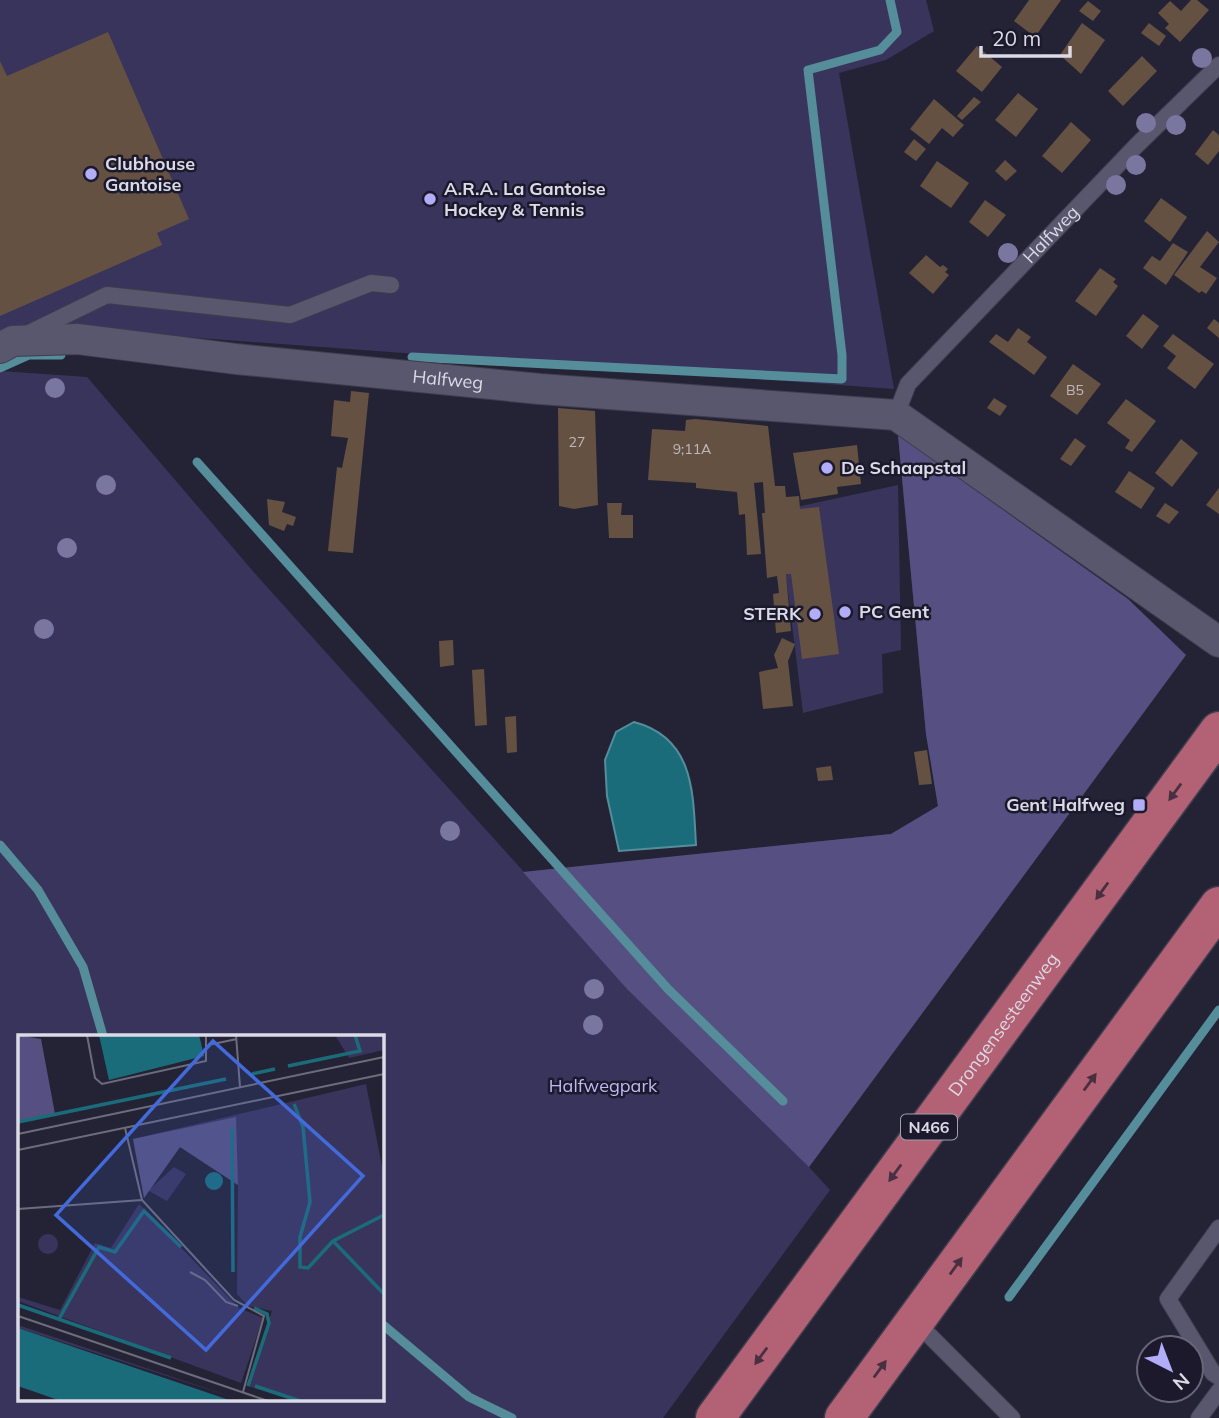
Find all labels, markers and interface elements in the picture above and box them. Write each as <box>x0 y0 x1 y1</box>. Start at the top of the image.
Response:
scale bar <box>981 14 1070 58</box>
text: 20 m <box>992 25 1041 51</box>
place label: Clubhouse Gantoise <box>105 152 195 196</box>
marker: Clubhouse Gantoise <box>83 166 99 182</box>
place label: A.R.A. La Gantoise Hockey & Tennis <box>444 177 606 221</box>
marker: A.R.A. La Gantoise Hockey & Tennis <box>422 191 438 207</box>
street label: Halfweg <box>1018 201 1084 268</box>
street label: Halfweg <box>411 364 484 394</box>
house number: B5 <box>1066 381 1084 399</box>
house number: 27 <box>569 433 585 451</box>
house number: 9;11A <box>673 440 712 458</box>
place label: De Schaapstal <box>841 456 966 479</box>
marker: De Schaapstal <box>819 460 835 476</box>
place label: PC Gent <box>859 600 929 623</box>
place label: STERK <box>743 602 802 625</box>
marker: PC Gent <box>837 604 853 620</box>
marker: STERK <box>807 606 823 622</box>
one-way arrow <box>1168 783 1182 801</box>
place label: Gent Halfweg <box>1006 793 1125 816</box>
marker: Gent Halfweg <box>1131 797 1147 813</box>
one-way arrow <box>1095 881 1110 899</box>
street label: Drongensesteenweg <box>943 948 1063 1100</box>
inset map <box>18 1035 383 1400</box>
one-way arrow <box>1083 1073 1097 1091</box>
park label: Halfwegpark <box>549 1074 658 1097</box>
road number: N466 <box>901 1114 957 1140</box>
one-way arrow <box>888 1164 902 1182</box>
one-way arrow <box>948 1257 962 1275</box>
north arrow <box>1135 1334 1205 1404</box>
one-way arrow <box>754 1347 768 1365</box>
one-way arrow <box>873 1360 887 1379</box>
text: N <box>1168 1368 1195 1395</box>

